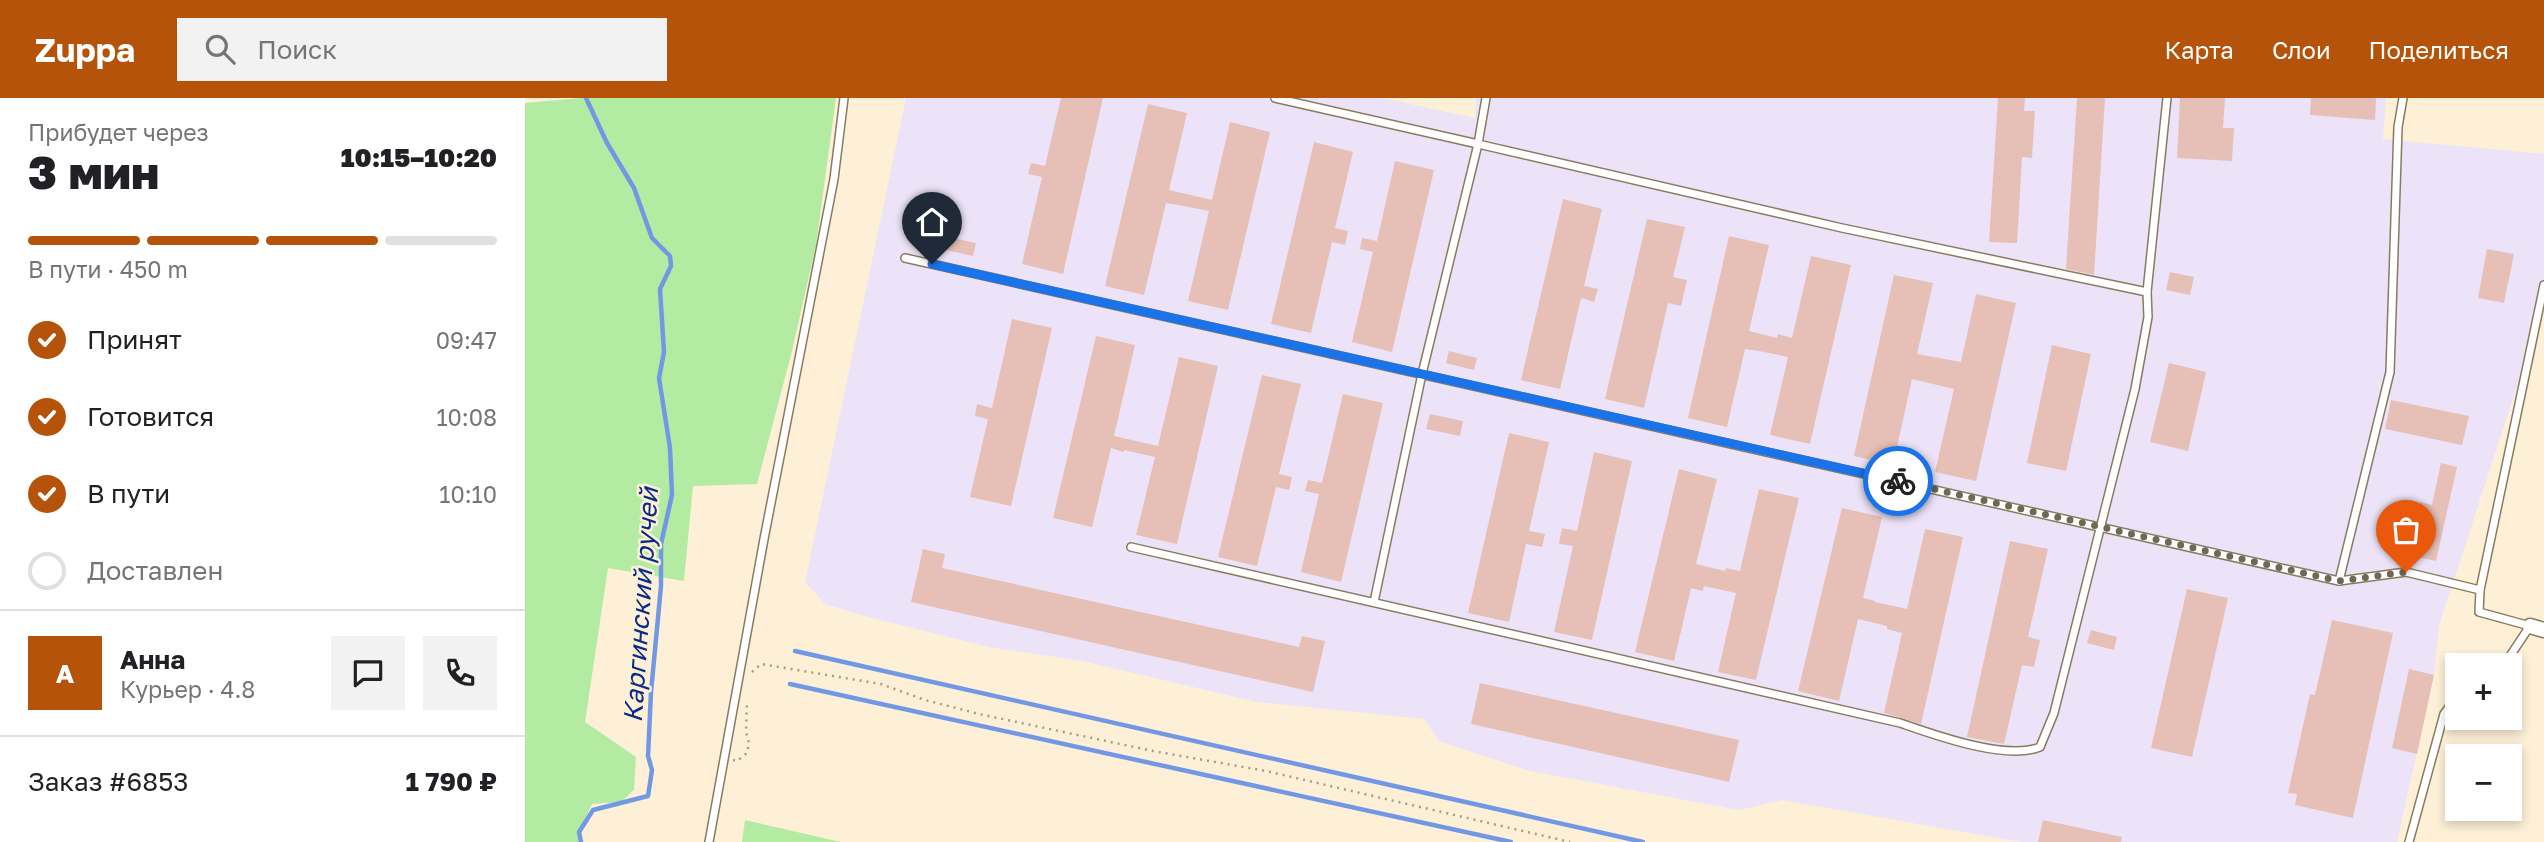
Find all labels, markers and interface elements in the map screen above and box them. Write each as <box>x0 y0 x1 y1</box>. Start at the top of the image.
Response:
search box <box>177 18 667 81</box>
text: Zuppa <box>35 30 135 69</box>
icon: search <box>201 30 239 68</box>
text: Поиск <box>257 34 337 65</box>
text: Карта <box>2164 35 2234 64</box>
text: Слои <box>2272 35 2331 64</box>
text: Поделиться <box>2369 35 2509 64</box>
text: Прибудет через <box>28 118 209 146</box>
text: 10:15–10:20 <box>341 142 497 173</box>
text: 3 мин <box>28 144 159 199</box>
pin <box>902 192 962 264</box>
icon: home <box>913 203 951 241</box>
text: В пути · 450 m <box>28 255 188 283</box>
icon: check <box>28 321 66 359</box>
text: Принят <box>87 324 182 355</box>
text: 09:47 <box>436 326 497 354</box>
icon: check <box>28 398 66 436</box>
text: Готовится <box>87 401 214 432</box>
text: 10:08 <box>436 403 497 431</box>
courier <box>1863 446 1933 516</box>
icon: bike <box>1879 462 1917 500</box>
icon: check <box>28 475 66 513</box>
text: В пути <box>87 478 170 509</box>
text: 10:10 <box>439 480 497 508</box>
water label: Каргинский ручей <box>617 484 664 723</box>
pin <box>2376 500 2436 572</box>
icon: bag <box>2387 511 2425 549</box>
text: Доставлен <box>87 555 223 586</box>
button: chat <box>331 636 405 710</box>
button: phone <box>423 636 497 710</box>
text: Анна <box>120 644 185 675</box>
map controls <box>2445 653 2522 821</box>
button: + <box>2445 653 2522 730</box>
text: А <box>56 658 74 689</box>
text: Курьер · 4.8 <box>120 675 255 703</box>
button: − <box>2445 744 2522 821</box>
text: Заказ #6853 <box>28 766 188 797</box>
text: 1 790 ₽ <box>405 766 497 797</box>

